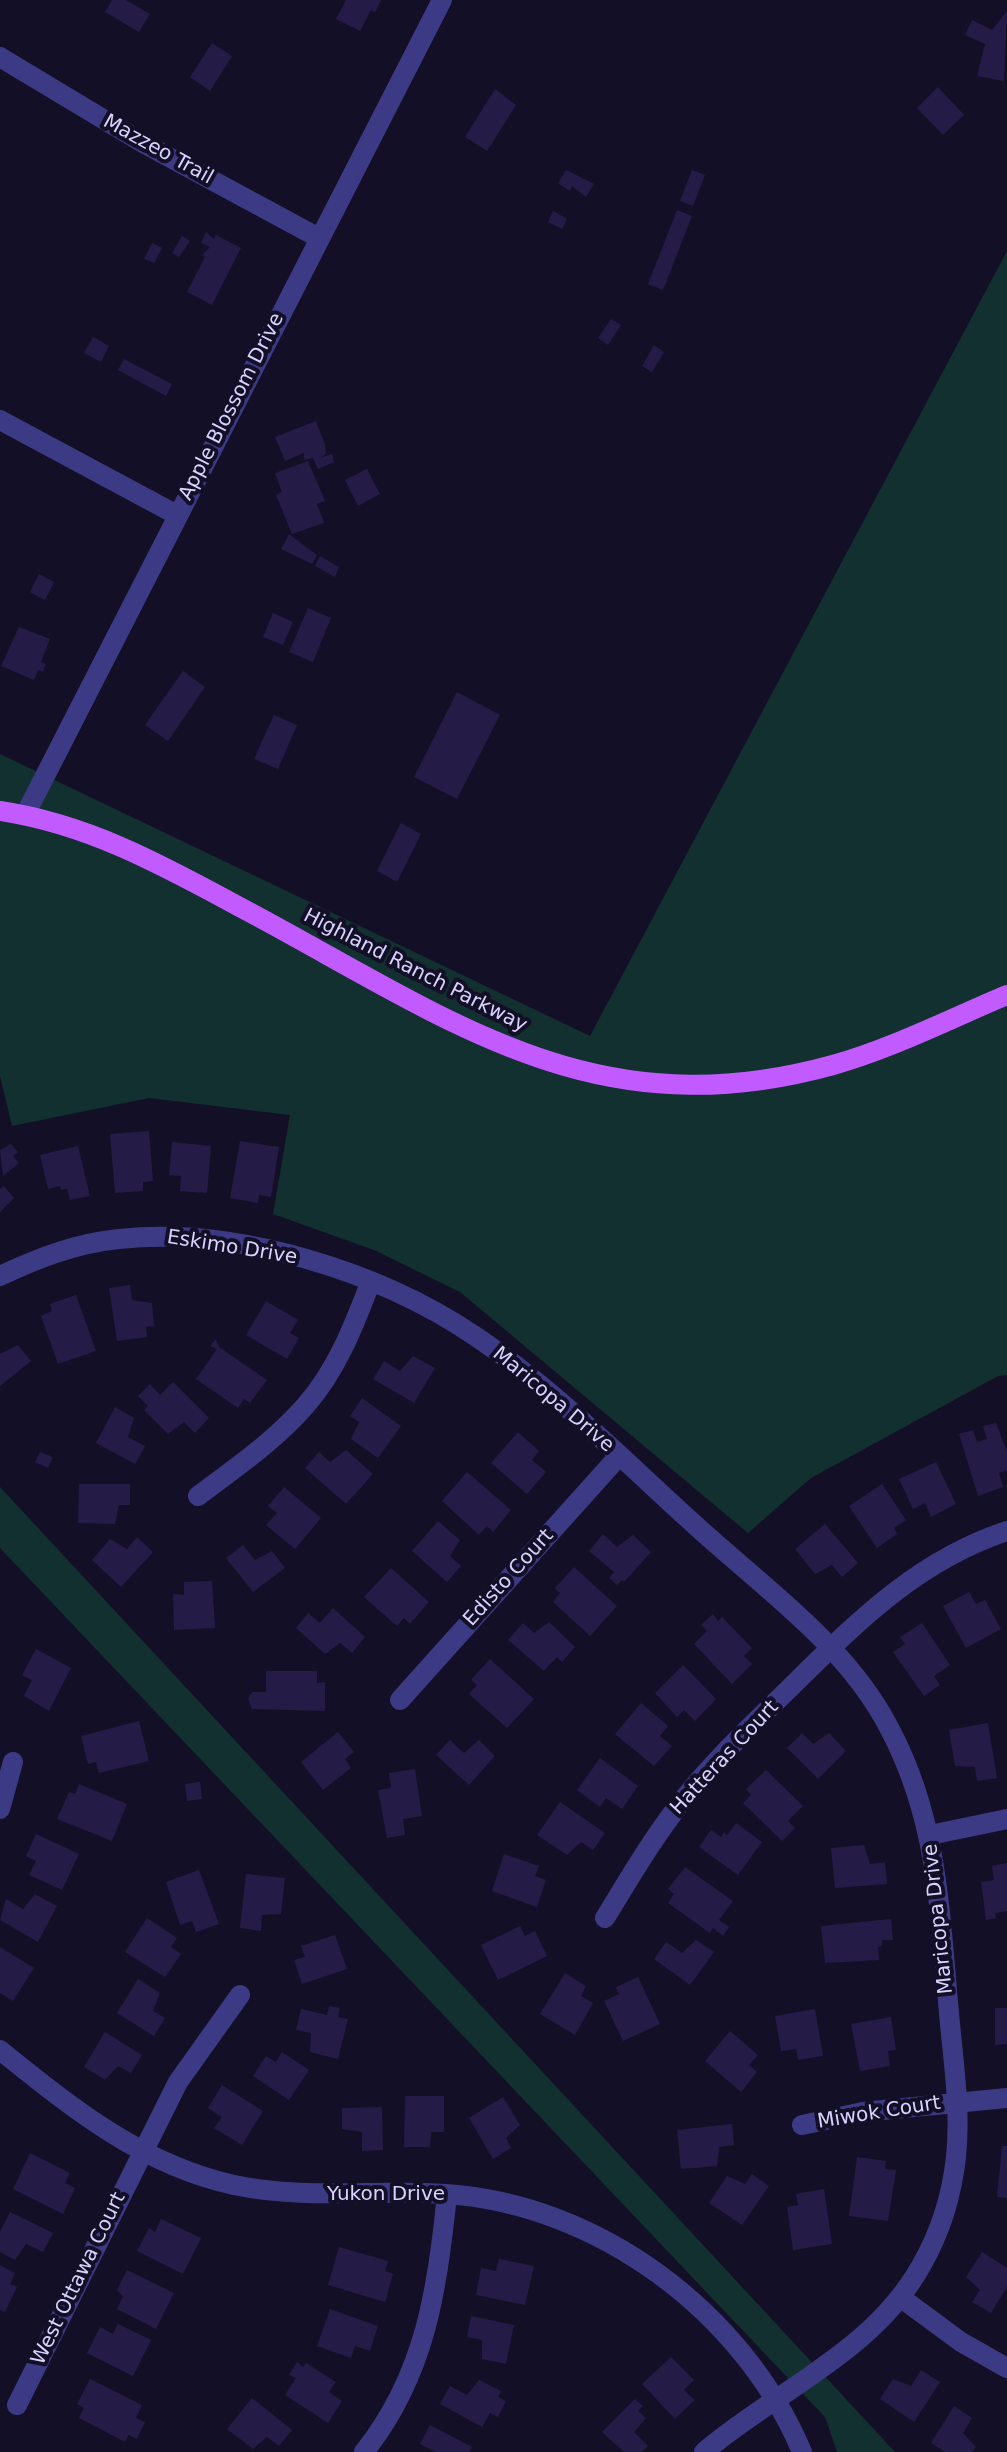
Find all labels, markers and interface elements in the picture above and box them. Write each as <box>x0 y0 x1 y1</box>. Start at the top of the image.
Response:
street label: Mazzeo Trail <box>99 110 217 190</box>
street label: Apple Blossom Drive <box>174 309 290 505</box>
street label: Highland Ranch Parkway <box>299 904 531 1038</box>
street label: Eskimo Drive <box>165 1226 299 1270</box>
street label: Maricopa Drive <box>487 1342 619 1458</box>
street label: Edisto Court <box>459 1524 559 1632</box>
street label: Hatteras Court <box>666 1696 784 1820</box>
street label: Maricopa Drive <box>919 1843 959 1995</box>
street label: Miwok Court <box>816 2091 942 2135</box>
street label: Yukon Drive <box>327 2183 445 2207</box>
street label: West Ottawa Court <box>27 2189 131 2369</box>

